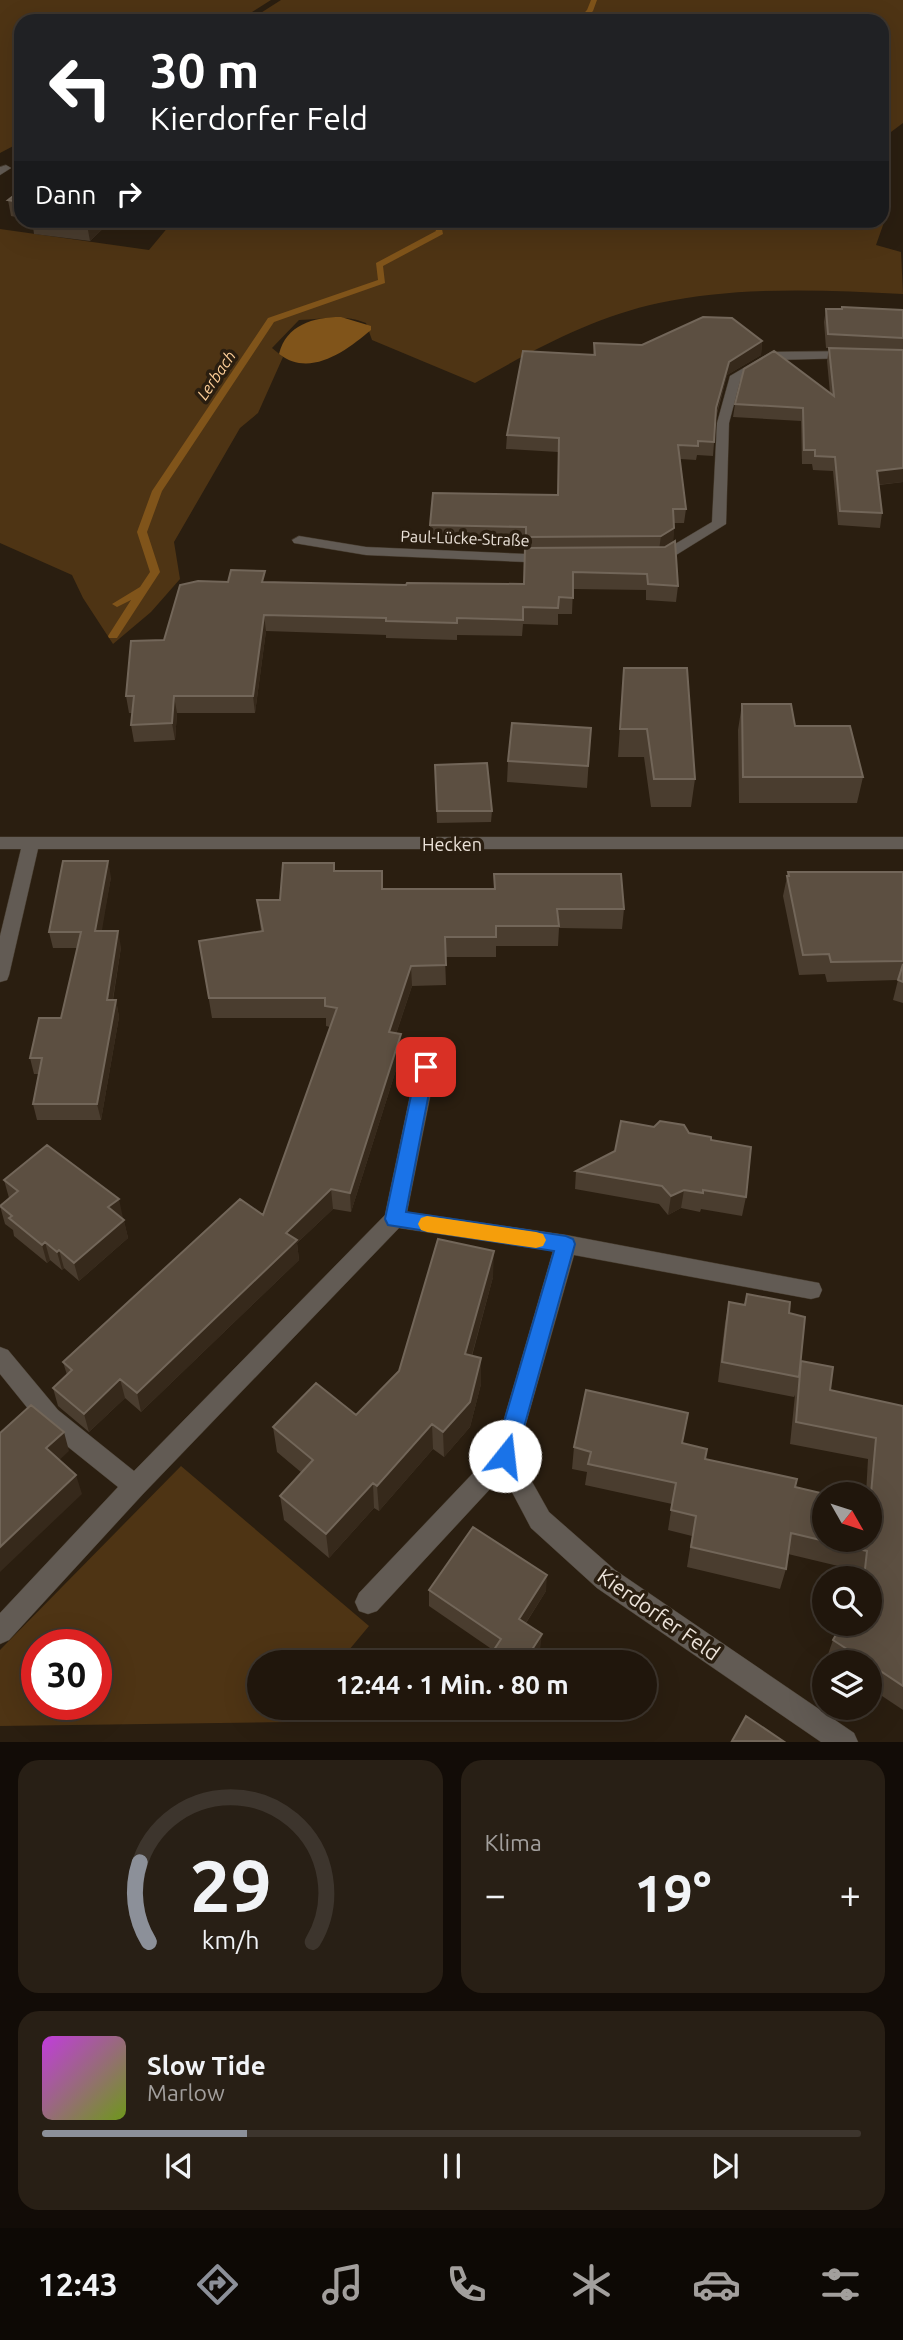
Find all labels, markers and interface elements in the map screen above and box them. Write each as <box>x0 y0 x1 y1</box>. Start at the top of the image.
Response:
icon: left <box>35 42 126 133</box>
text: 30 m <box>150 42 259 97</box>
text: Kierdorfer Feld <box>150 100 368 136</box>
icon: right <box>110 175 148 213</box>
text: Dann <box>35 180 96 209</box>
water label: Lerbach <box>193 347 239 403</box>
street label: Paul-Lücke-Straße <box>400 527 530 549</box>
street label: Hecken <box>422 834 482 854</box>
pin <box>396 1037 456 1097</box>
icon: arrive <box>407 1048 445 1086</box>
position arrow <box>468 1419 542 1493</box>
north arrow <box>812 1482 882 1552</box>
map controls <box>812 1482 882 1720</box>
street label: Kierdorfer Feld <box>593 1563 725 1665</box>
button: search <box>812 1566 882 1636</box>
speed limit sign: 30 <box>21 1629 112 1720</box>
button: layers <box>812 1650 882 1720</box>
text: 12:44 · 1 Min. · 80 m <box>335 1670 569 1699</box>
text: Klima <box>485 1830 542 1855</box>
text: 29 <box>189 1845 271 1927</box>
text: 19° <box>634 1864 711 1922</box>
text: − <box>485 1873 506 1915</box>
text: + <box>840 1873 861 1915</box>
text: km/h <box>201 1926 259 1954</box>
text: Slow Tide <box>147 2051 266 2080</box>
text: Marlow <box>147 2080 225 2105</box>
icon: previous <box>160 2147 198 2185</box>
icon: pause <box>433 2147 471 2185</box>
icon: next <box>706 2147 744 2185</box>
icon: directions <box>193 2260 242 2309</box>
icon: music <box>318 2260 367 2309</box>
icon: phone <box>442 2260 491 2309</box>
icon: climate <box>567 2260 616 2309</box>
icon: car <box>692 2260 741 2309</box>
icon: filters <box>816 2260 865 2309</box>
text: 12:43 <box>38 2266 118 2302</box>

